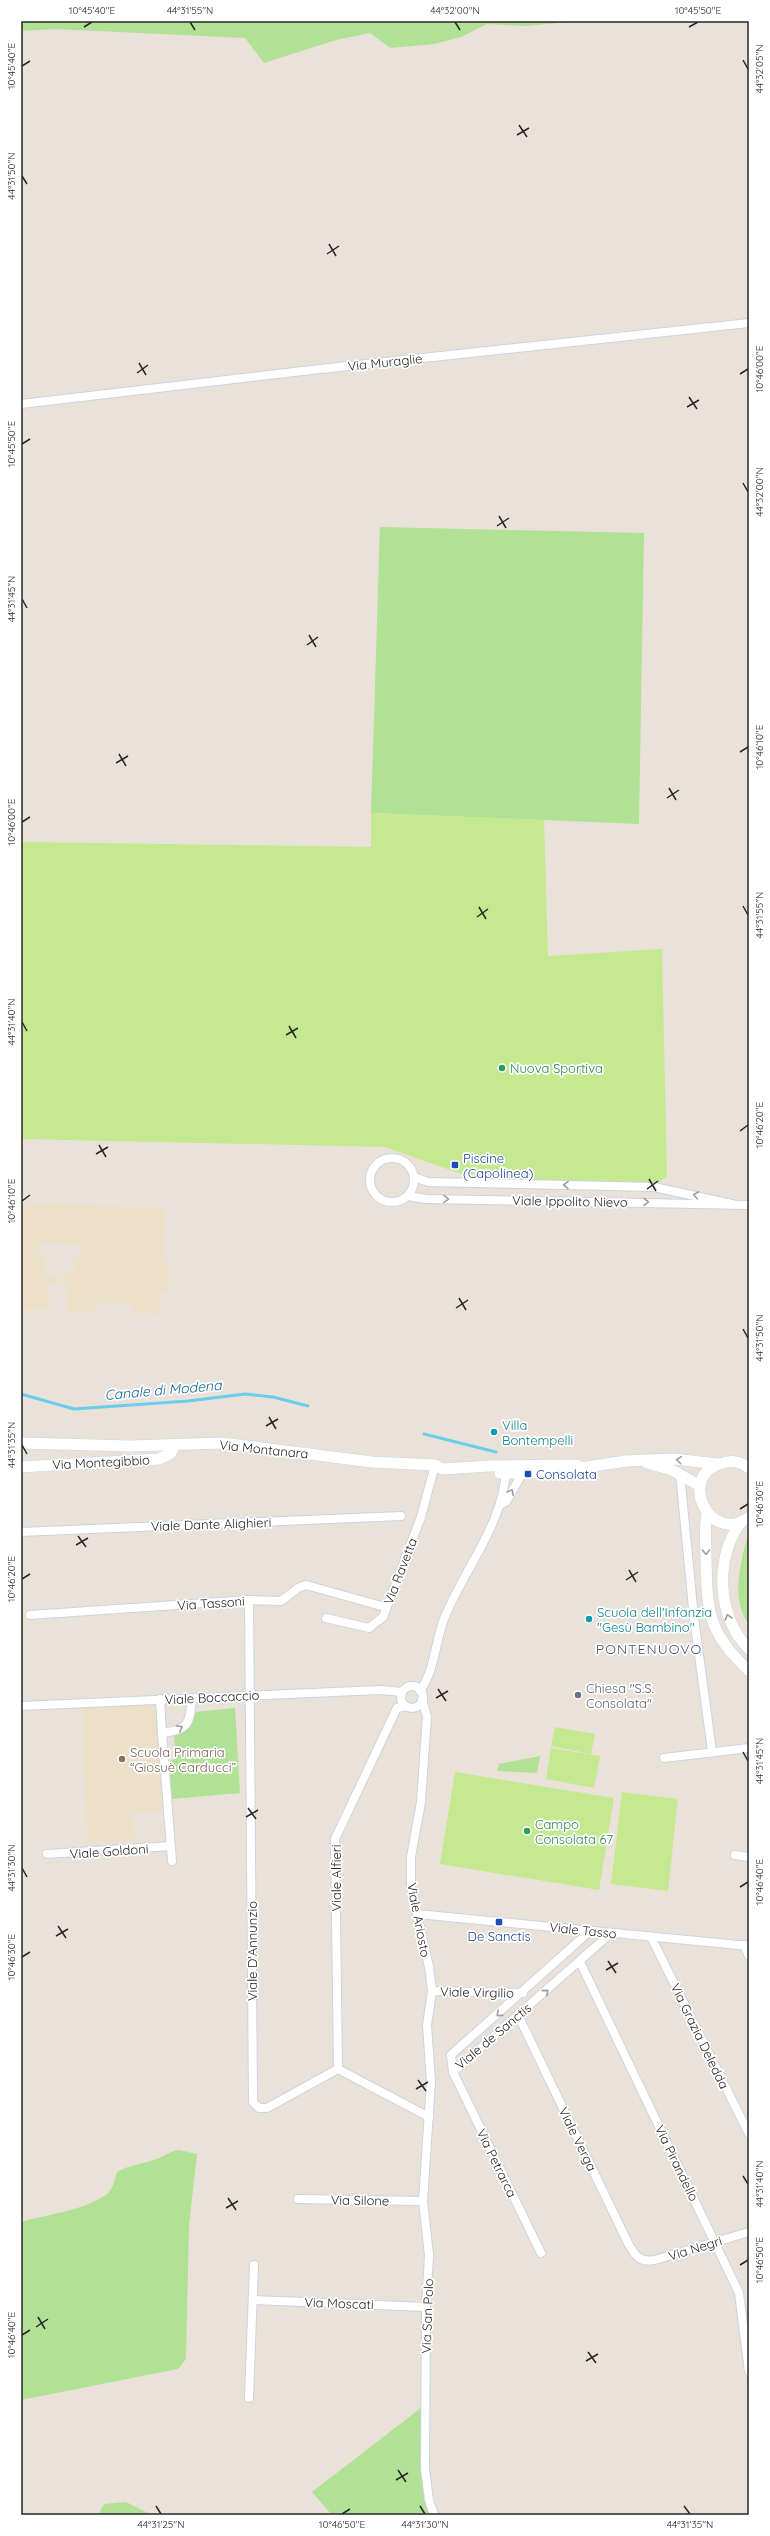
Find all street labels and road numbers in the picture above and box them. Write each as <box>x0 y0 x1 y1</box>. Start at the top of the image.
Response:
street label: Via Muraglie <box>347 350 423 374</box>
street label: Viale Ippolito Nievo <box>512 1192 628 1210</box>
street label: Via Montanara <box>219 1436 309 1462</box>
street label: Via Montegibbio <box>52 1451 150 1473</box>
street label: Viale Dante Alighieri <box>150 1514 272 1534</box>
street label: Via Ravetta <box>380 1535 420 1607</box>
street label: Via Tassoni <box>177 1593 245 1613</box>
street label: Viale Boccaccio <box>164 1687 260 1707</box>
street label: Viale Goldoni <box>69 1840 149 1862</box>
street label: Viale Alfieri <box>328 1844 344 1912</box>
street label: Viale Ariosto <box>404 1881 434 1959</box>
street label: Viale D'Annunzio <box>244 1901 260 2001</box>
street label: Viale Tasso <box>549 1919 618 1942</box>
street label: Via Grazia Deledda <box>667 1981 733 2091</box>
street label: Viale Virgilio <box>440 1983 514 2001</box>
street label: Viale de Sanctis <box>452 1999 534 2073</box>
street label: Viale Verga <box>556 2104 600 2174</box>
street label: Via Pirandello <box>652 2122 702 2204</box>
street label: Via Petrarca <box>474 2126 520 2200</box>
street label: Via Silone <box>331 2191 389 2209</box>
street label: Via Negri <box>666 2232 724 2264</box>
street label: Via San Polo <box>418 2278 436 2354</box>
street label: Via Moscati <box>304 2294 374 2312</box>

